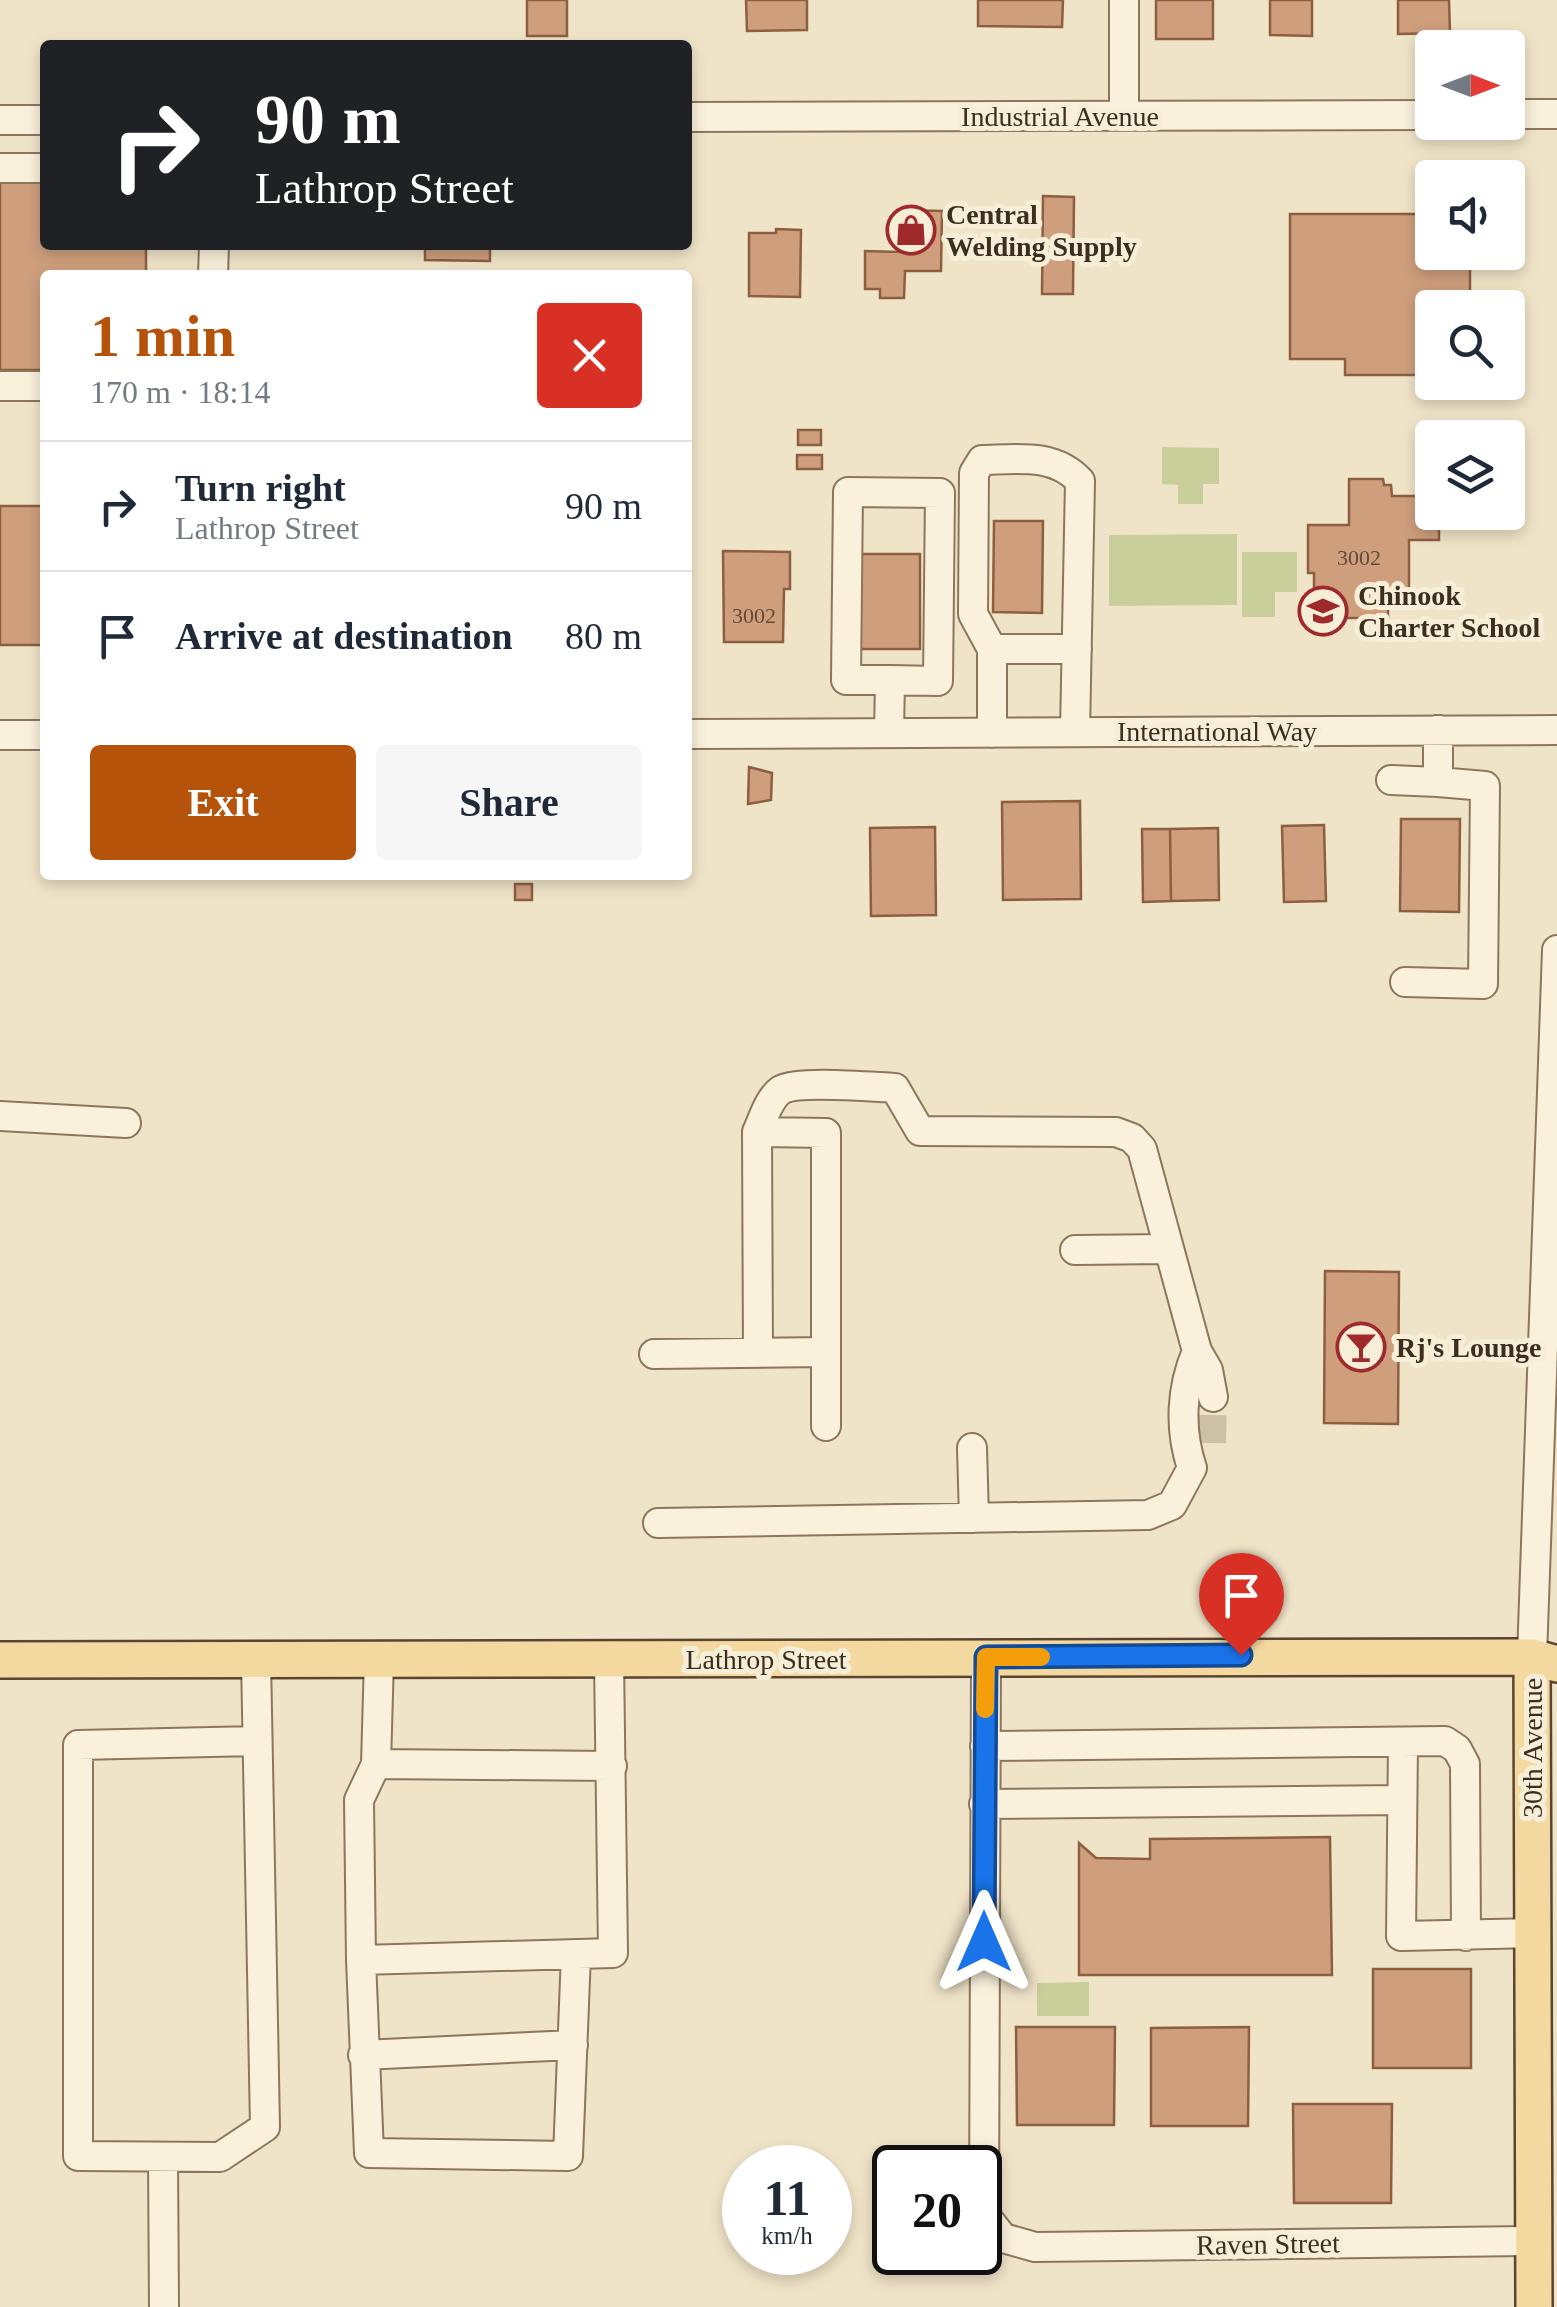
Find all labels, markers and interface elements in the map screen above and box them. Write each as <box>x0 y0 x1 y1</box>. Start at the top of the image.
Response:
north arrow <box>1415 30 1525 140</box>
map controls <box>1415 30 1525 530</box>
icon: right <box>90 80 220 210</box>
text: 90 m <box>255 81 401 158</box>
street label: Industrial Avenue <box>961 101 1159 132</box>
button: sound <box>1415 160 1525 270</box>
text: Lathrop Street <box>255 163 514 213</box>
place label: Central Welding Supply <box>946 199 1137 262</box>
shop icon: Central Welding Supply <box>885 204 937 256</box>
button: search <box>1415 290 1525 400</box>
text: 1 min <box>90 303 235 369</box>
button: close <box>537 303 642 408</box>
text: 170 m · 18:14 <box>90 374 270 410</box>
button: layers <box>1415 420 1525 530</box>
text: Turn right <box>175 467 346 509</box>
icon: right <box>90 479 145 534</box>
text: 90 m <box>565 485 642 527</box>
text: Lathrop Street <box>175 510 359 546</box>
house number: 3002 <box>1337 545 1381 570</box>
place label: Chinook Charter School <box>1358 580 1540 643</box>
school or university icon: Chinook Charter School <box>1297 585 1349 637</box>
house number: 3002 <box>732 603 776 628</box>
icon: arrive <box>90 609 145 664</box>
text: Arrive at destination <box>175 615 513 657</box>
text: 80 m <box>565 615 642 657</box>
street label: International Way <box>1117 716 1317 747</box>
button: Exit <box>90 745 356 860</box>
button: Share <box>376 745 642 860</box>
bar icon: Rj's Lounge <box>1335 1321 1387 1373</box>
place label: Rj's Lounge <box>1396 1332 1541 1363</box>
pin <box>1199 1553 1284 1656</box>
icon: arrive <box>1214 1568 1269 1623</box>
street label: Lathrop Street <box>686 1644 847 1675</box>
street label: 30th Avenue <box>1517 1678 1548 1818</box>
position arrow <box>932 1890 1036 1994</box>
speed limit sign: 20 <box>872 2145 1002 2275</box>
text: 11 <box>763 2170 811 2226</box>
text: km/h <box>761 2222 813 2249</box>
street label: Raven Street <box>1196 2227 1340 2261</box>

